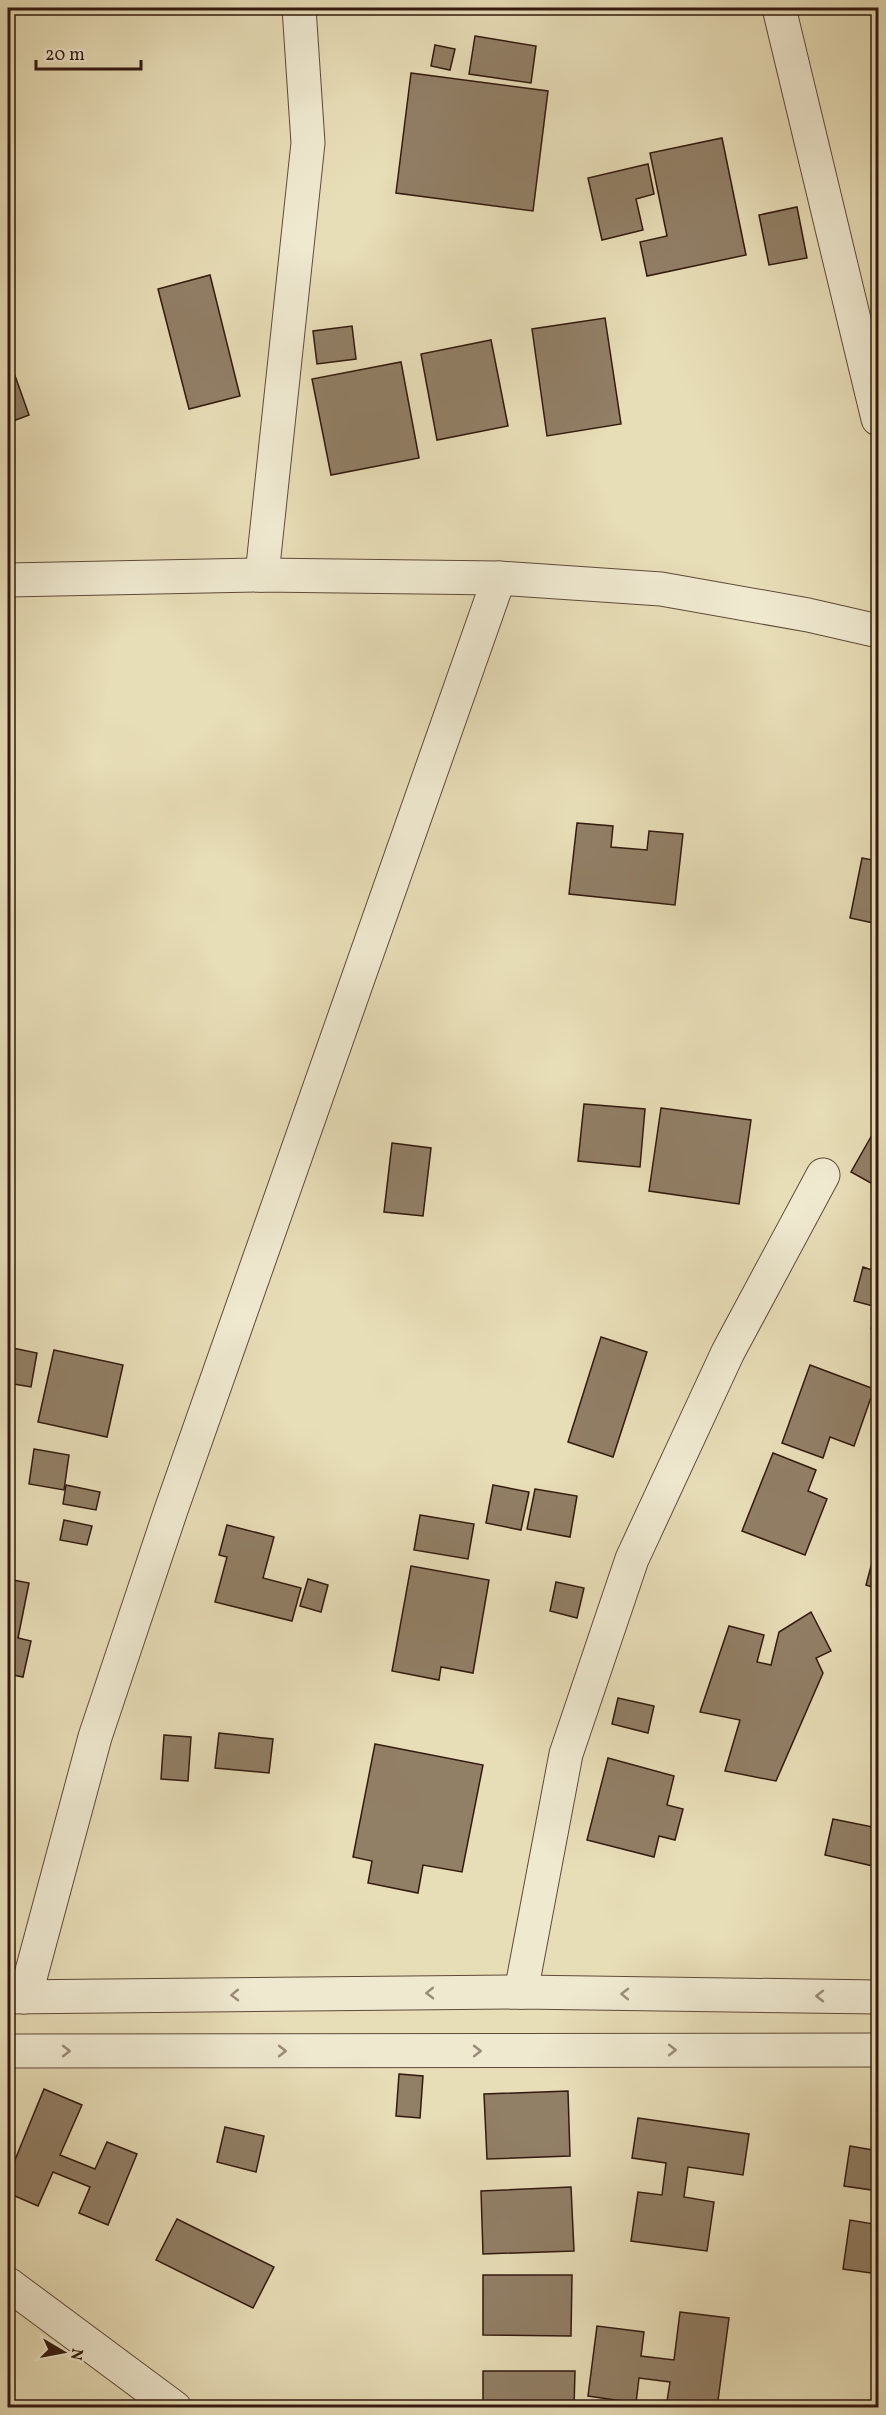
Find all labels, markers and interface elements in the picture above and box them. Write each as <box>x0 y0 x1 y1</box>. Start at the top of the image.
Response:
scale bar <box>36 33 141 71</box>
text: 20 m <box>45 43 85 68</box>
one-way arrow <box>426 1987 435 1999</box>
one-way arrow <box>621 1988 630 2000</box>
one-way arrow <box>231 1989 240 2001</box>
one-way arrow <box>816 1990 825 2003</box>
one-way arrow <box>667 2044 676 2056</box>
one-way arrow <box>61 2045 70 2057</box>
one-way arrow <box>277 2045 286 2057</box>
one-way arrow <box>472 2045 481 2057</box>
north arrow <box>33 2322 93 2382</box>
text: N <box>64 2347 88 2362</box>

